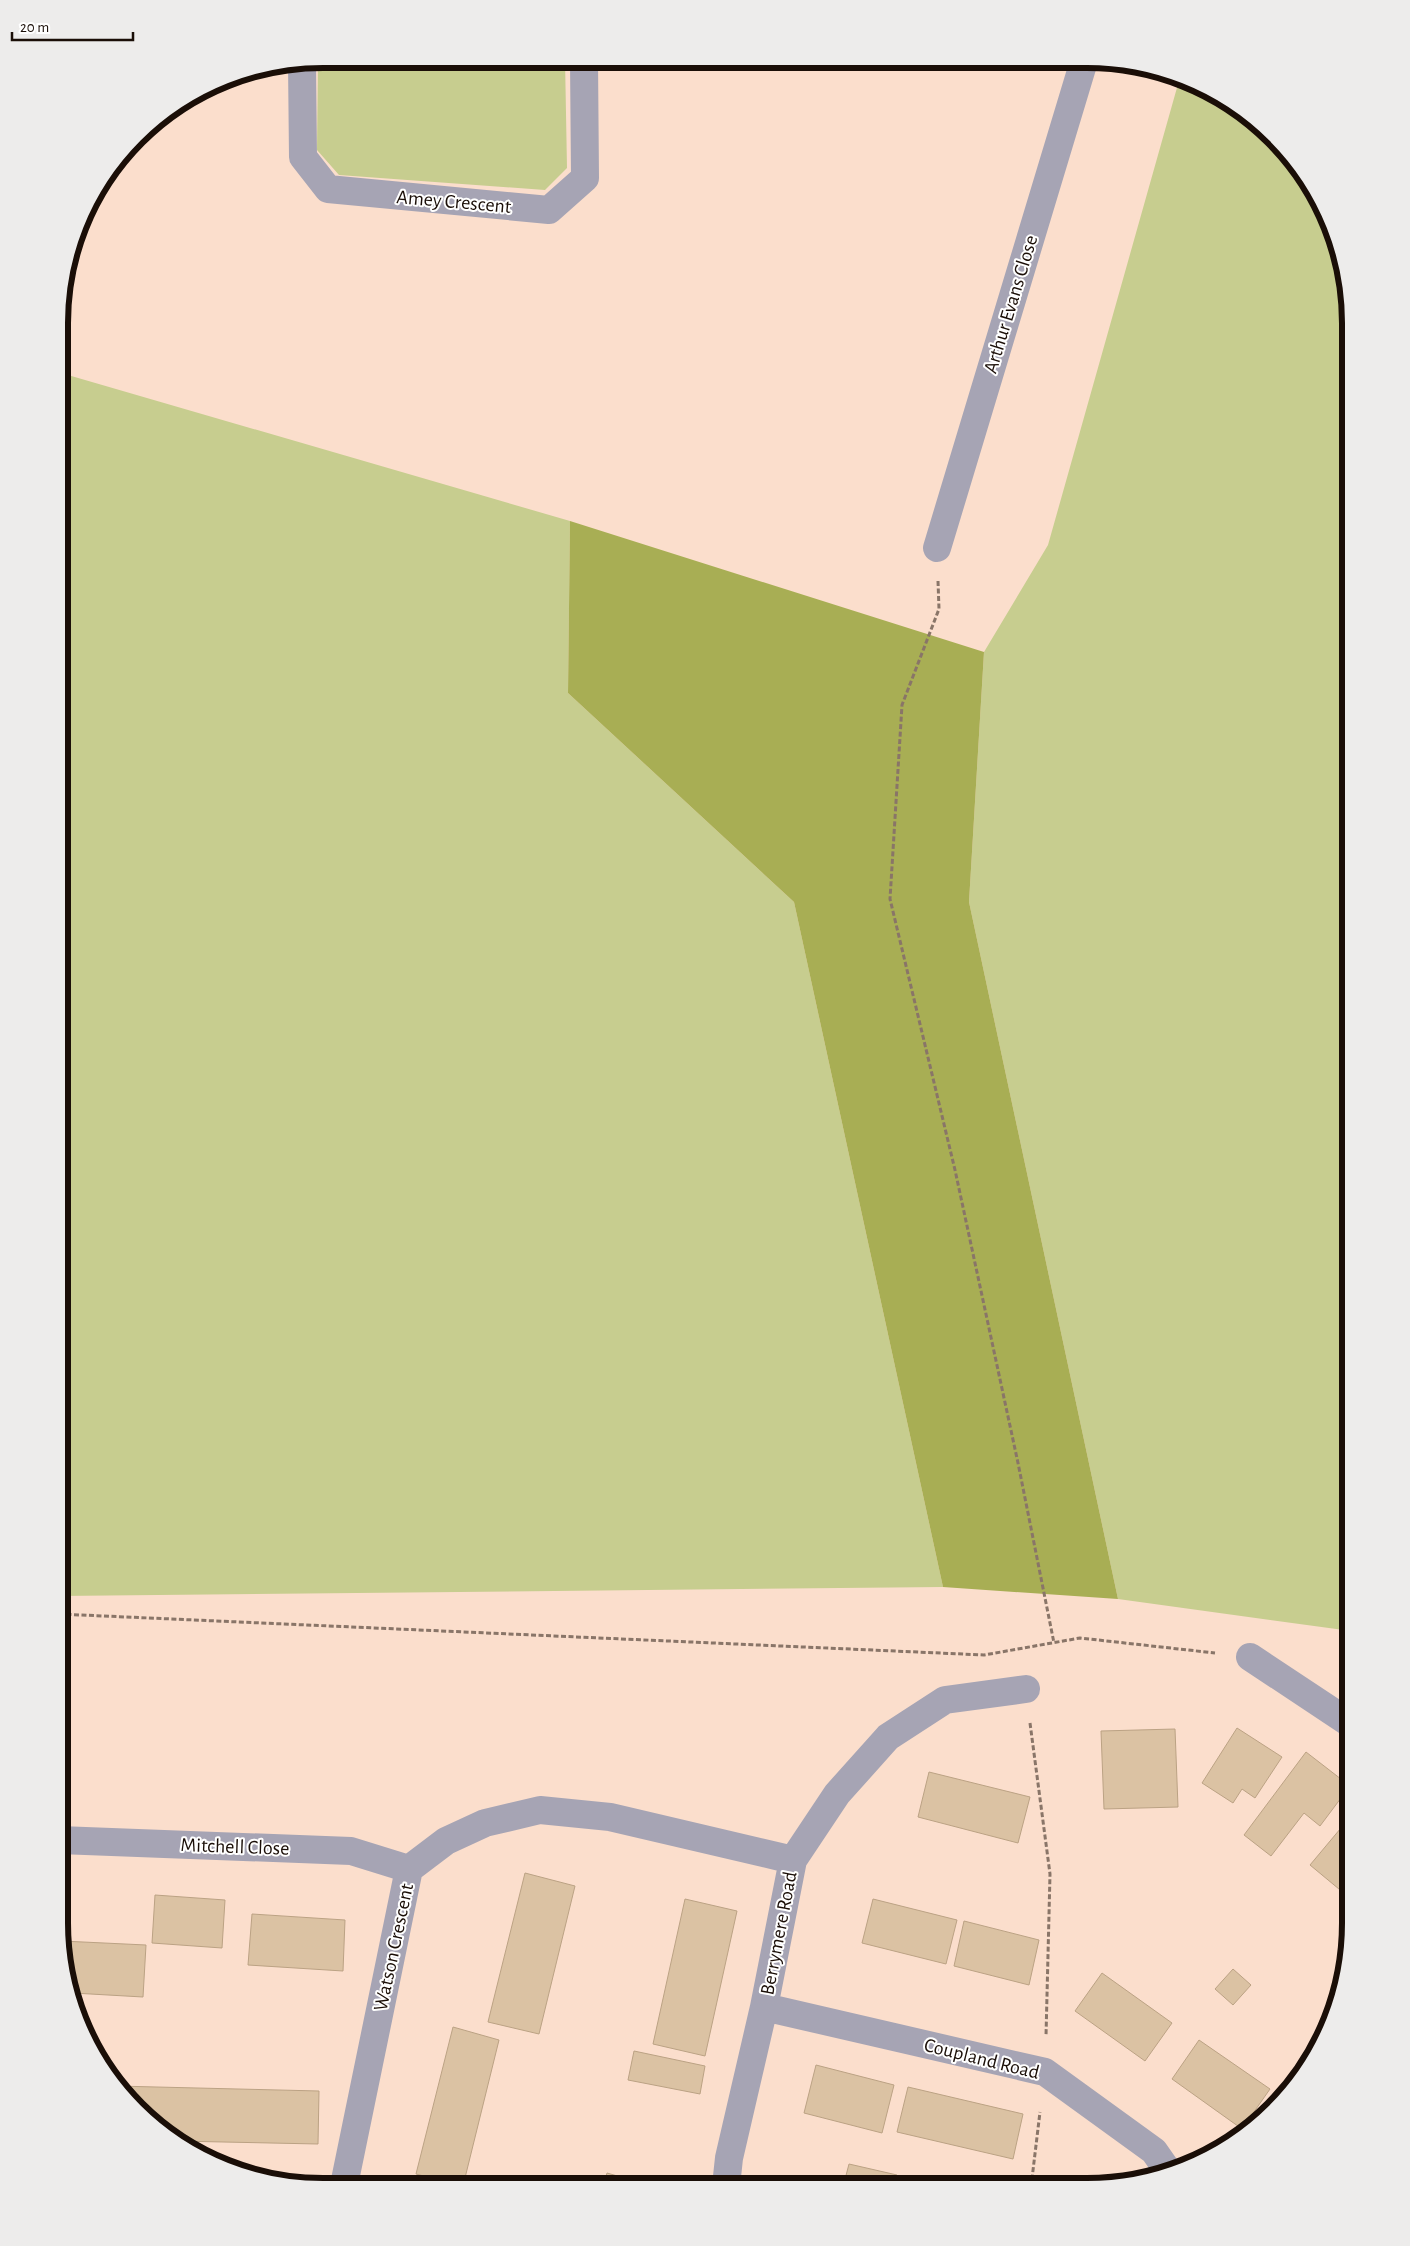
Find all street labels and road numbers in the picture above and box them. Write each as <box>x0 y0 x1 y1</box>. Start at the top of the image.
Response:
street label: Amey Crescent <box>396 187 513 217</box>
street label: Arthur Evans Close <box>980 233 1041 376</box>
street label: Mitchell Close <box>180 1835 290 1859</box>
street label: Berrymere Road <box>757 1870 801 1997</box>
street label: Watson Crescent <box>371 1881 417 2013</box>
street label: Coupland Road <box>922 2035 1041 2083</box>

